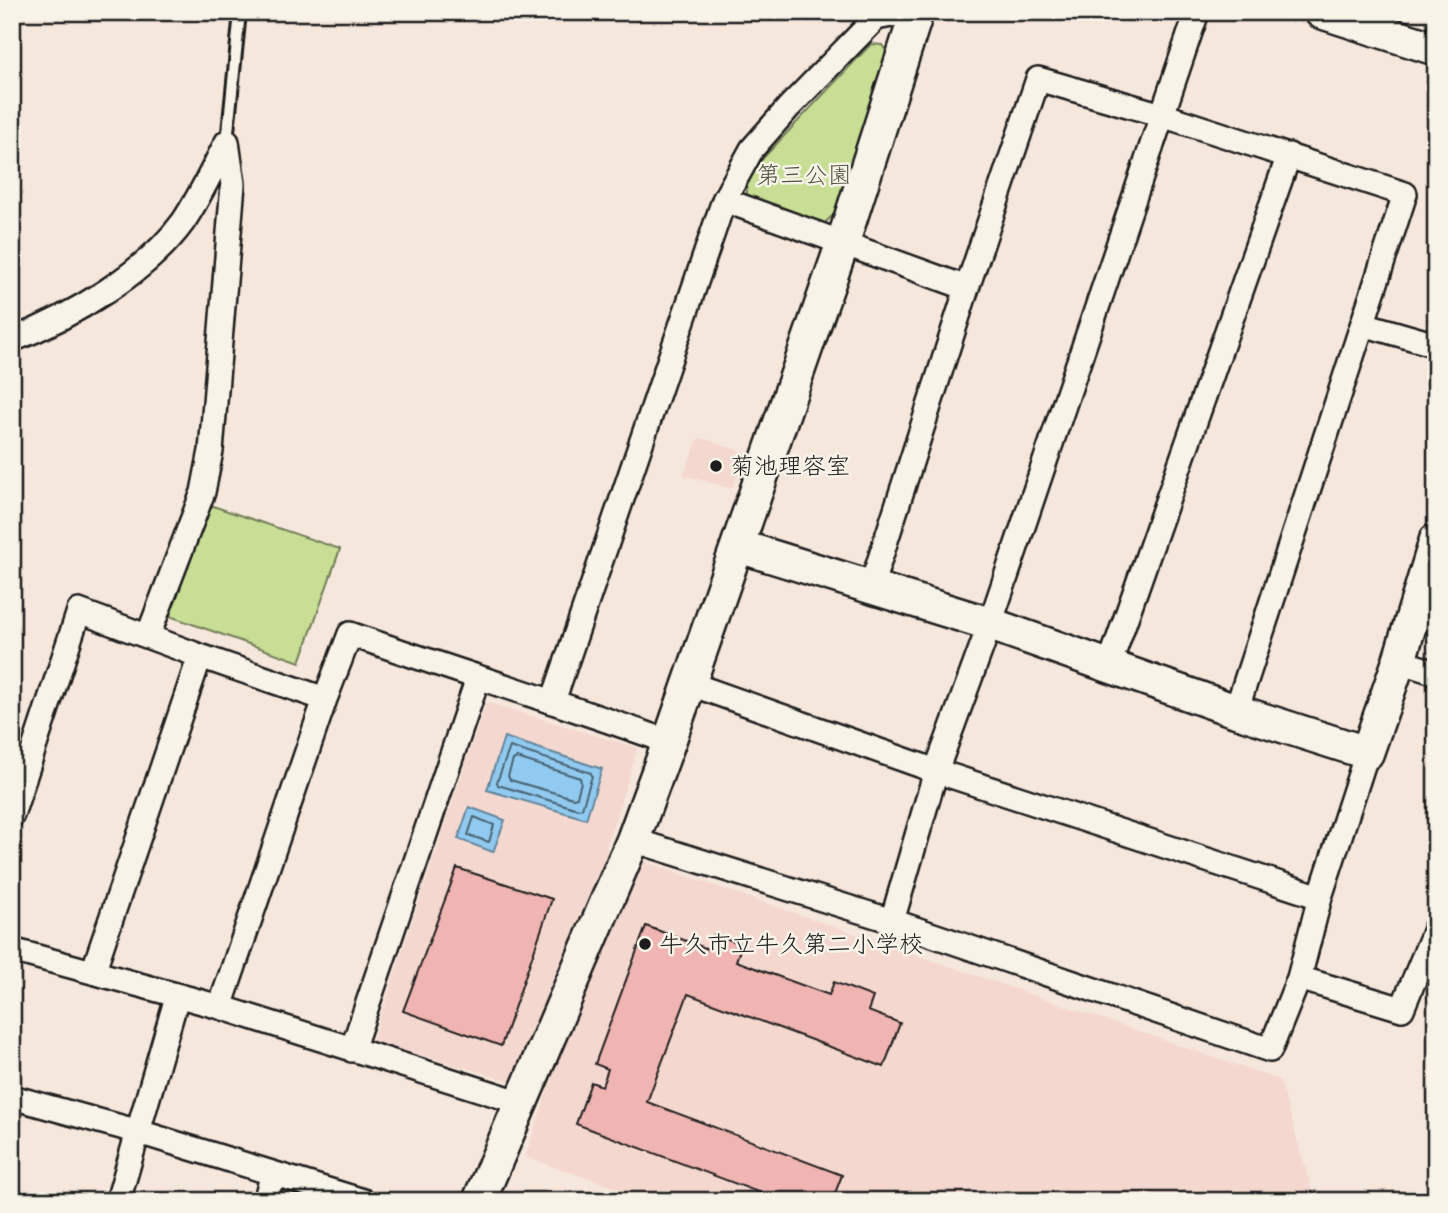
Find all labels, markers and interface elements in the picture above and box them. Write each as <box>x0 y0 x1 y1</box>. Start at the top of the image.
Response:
park label: 第三公園 <box>756 160 852 189</box>
place label: 菊池理容室 <box>730 451 850 480</box>
marker: 菊池理容室 <box>708 458 724 474</box>
place label: 牛久市立牛久第二小学校 <box>659 929 923 958</box>
marker: 牛久市立牛久第二小学校 <box>637 936 653 952</box>

